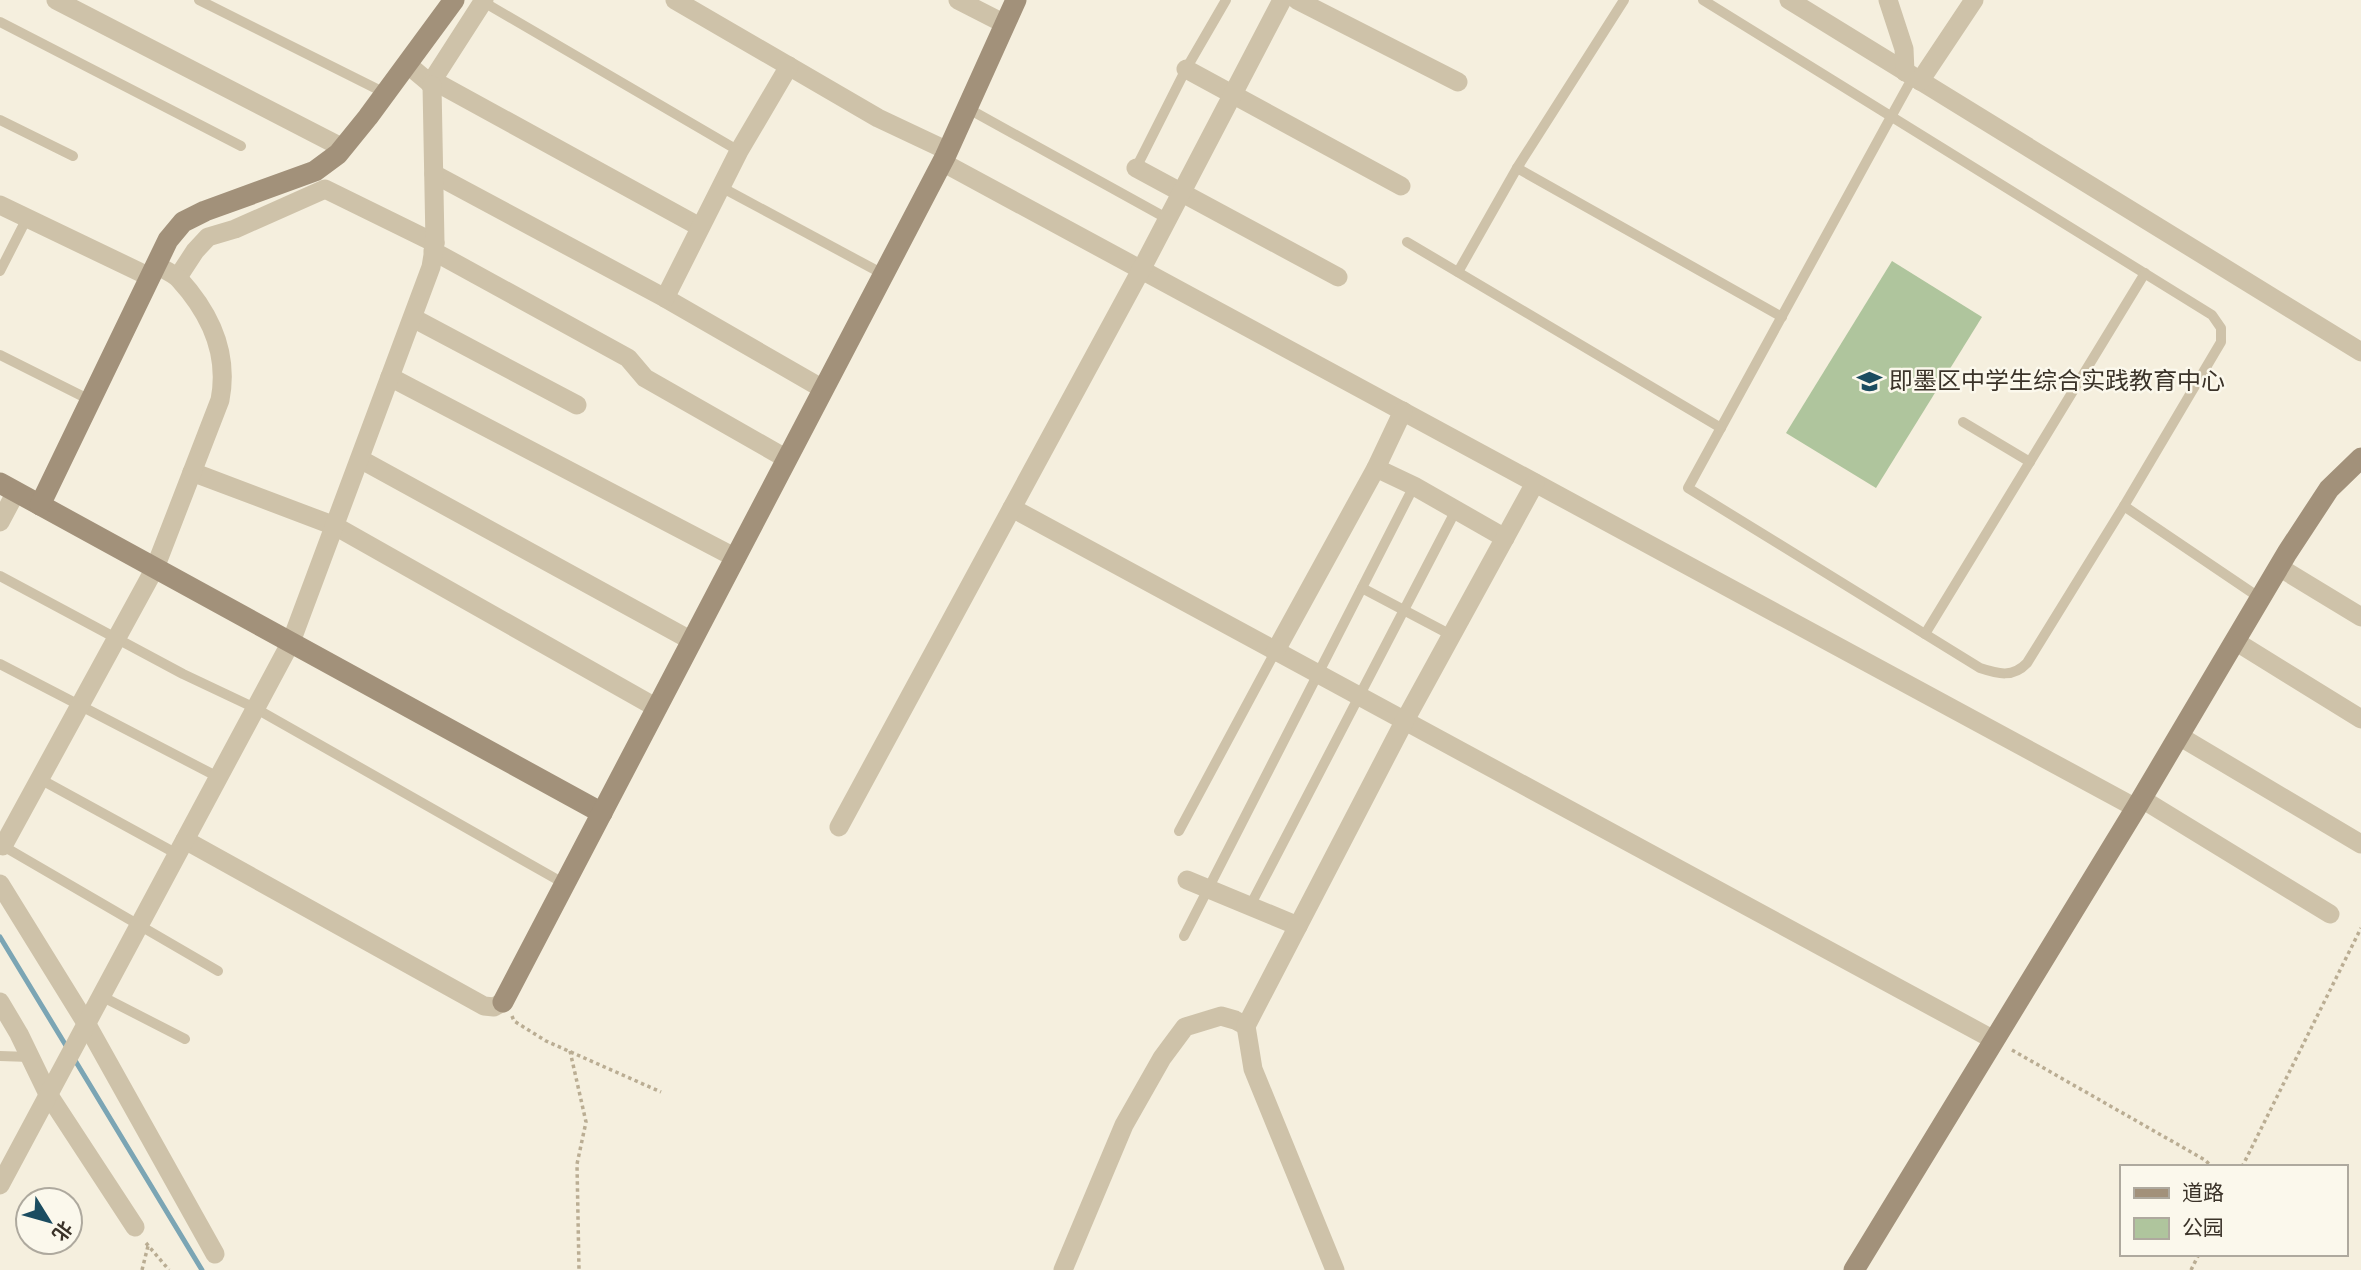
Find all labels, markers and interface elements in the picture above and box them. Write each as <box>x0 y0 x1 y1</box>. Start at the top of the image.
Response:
school or university icon: 即墨区中学生综合实践教育中心 <box>1855 367 1883 395</box>
place label: 即墨区中学生综合实践教育中心 <box>1889 367 2225 395</box>
legend <box>2120 1165 2347 1256</box>
text: 道路 <box>2182 1181 2224 1205</box>
north arrow <box>14 1186 84 1256</box>
text: 北 <box>47 1216 77 1245</box>
text: 公园 <box>2182 1216 2224 1240</box>

